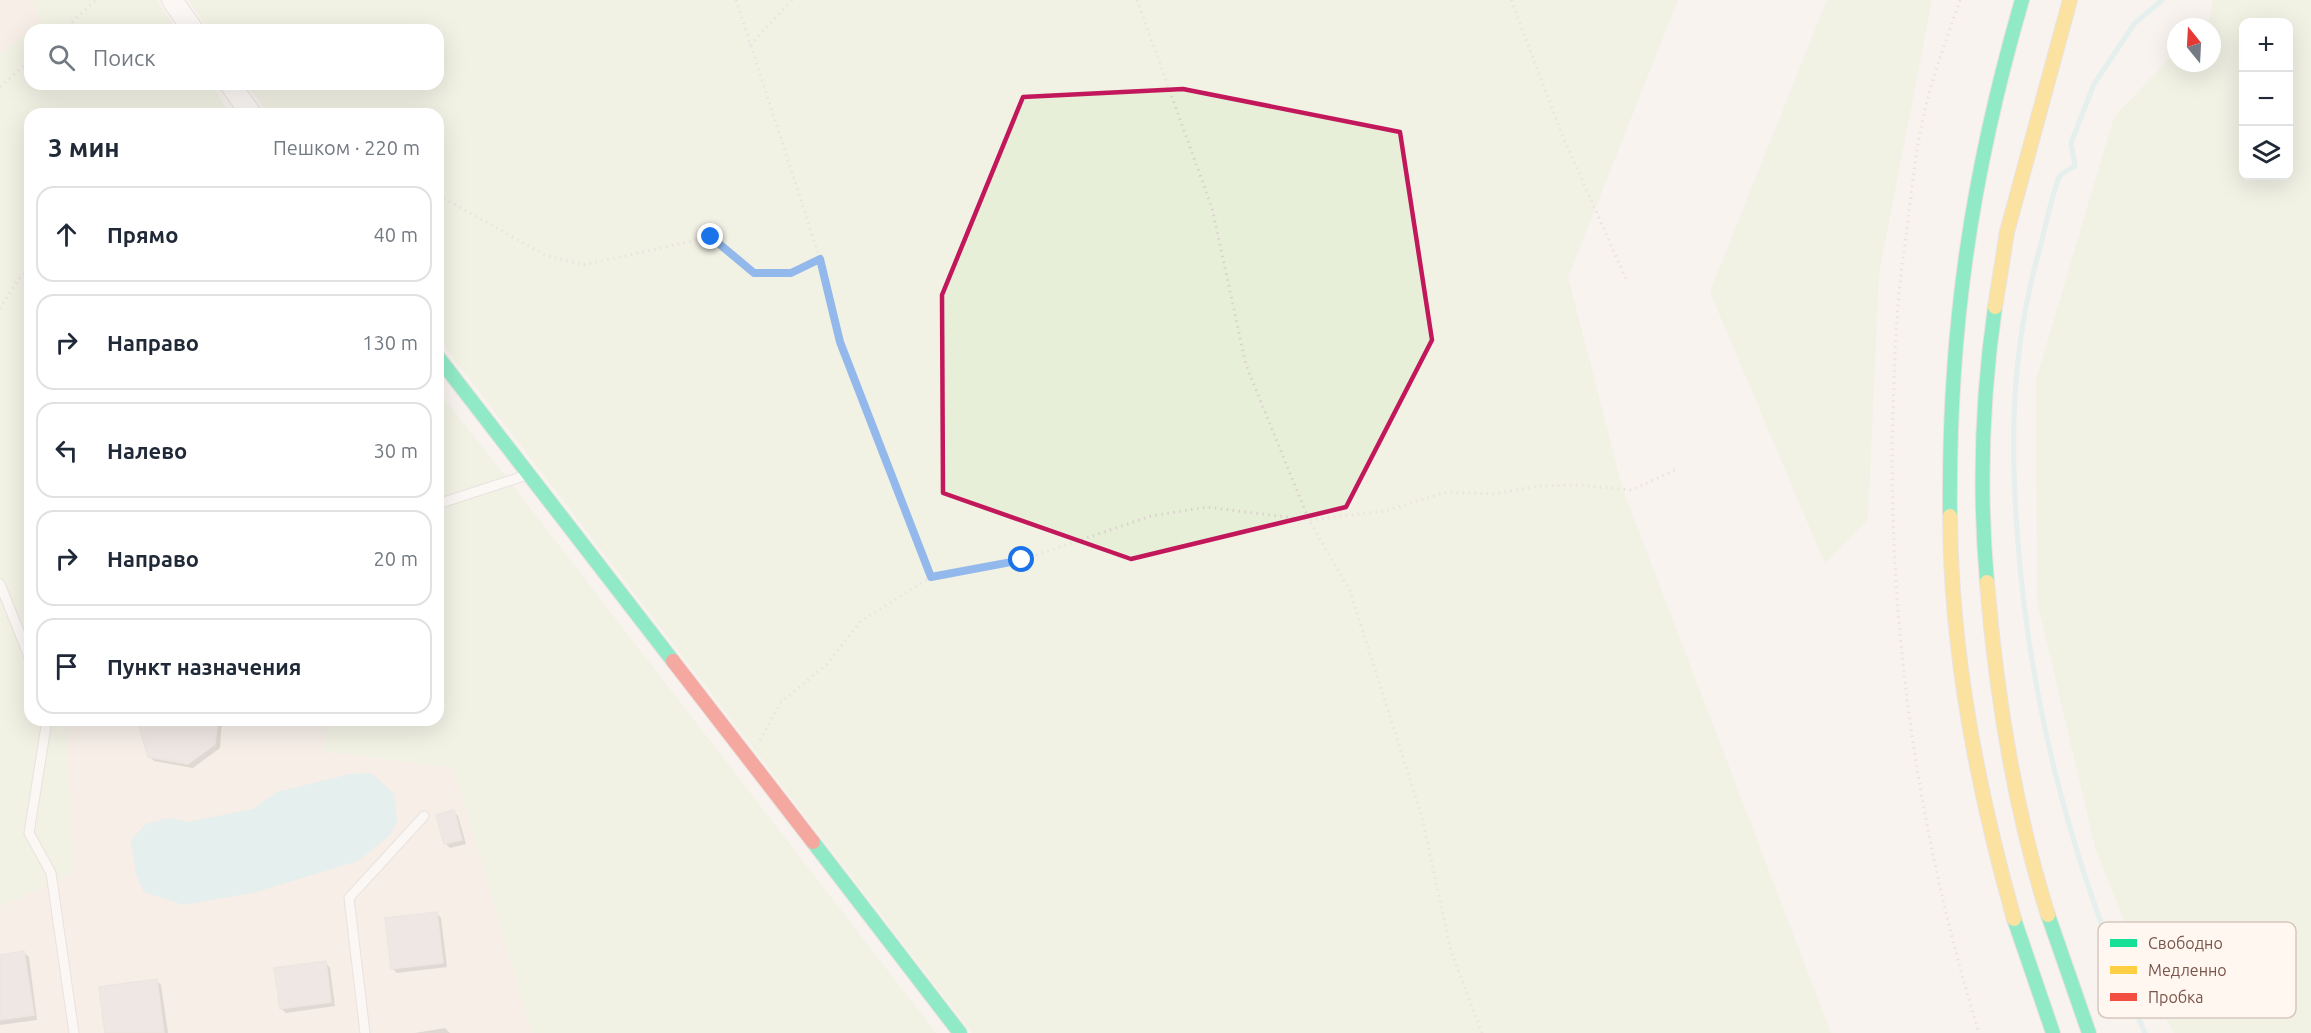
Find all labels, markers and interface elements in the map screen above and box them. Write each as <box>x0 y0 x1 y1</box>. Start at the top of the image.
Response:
north arrow <box>2167 18 2221 72</box>
map controls <box>2239 18 2293 180</box>
button: + <box>2239 18 2293 72</box>
search box <box>24 24 444 90</box>
icon: search <box>45 41 78 74</box>
text: Поиск <box>93 45 156 70</box>
button: − <box>2239 72 2293 126</box>
button: layers <box>2239 126 2293 180</box>
text: 3 мин <box>48 133 120 162</box>
text: Пешком · 220 m <box>273 136 420 159</box>
icon: ahead <box>50 218 83 251</box>
text: Прямо <box>107 222 178 247</box>
text: 40 m <box>374 223 418 246</box>
route end <box>697 223 723 249</box>
icon: right <box>50 326 83 359</box>
text: Направо <box>107 330 199 355</box>
text: 130 m <box>362 331 418 354</box>
icon: left <box>50 434 83 467</box>
text: Налево <box>107 438 187 463</box>
text: 30 m <box>374 439 418 462</box>
icon: right <box>50 542 83 575</box>
text: Направо <box>107 546 199 571</box>
route start <box>1008 546 1034 572</box>
text: 20 m <box>374 547 418 570</box>
icon: arrive <box>50 650 83 683</box>
text: Пункт назначения <box>107 654 301 679</box>
legend <box>2098 922 2296 1018</box>
text: Свободно <box>2148 934 2223 952</box>
text: Медленно <box>2148 961 2227 979</box>
text: Пробка <box>2148 988 2204 1006</box>

